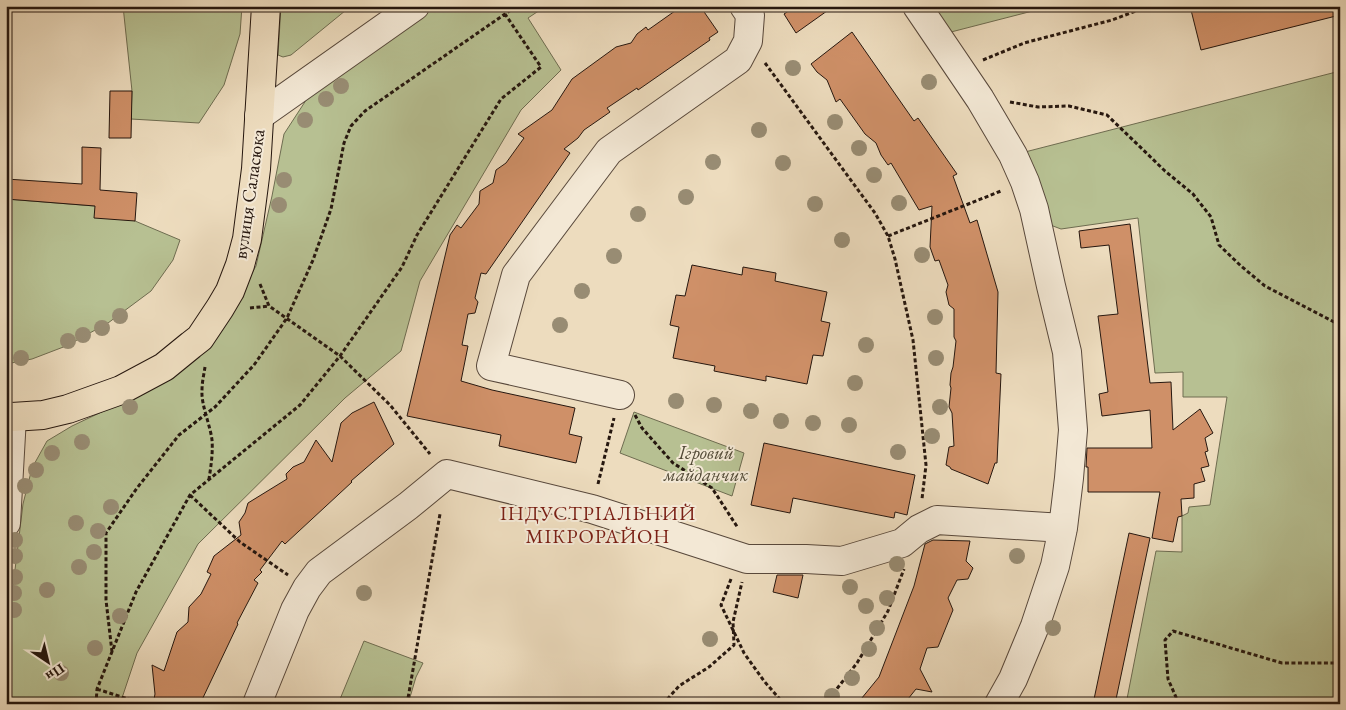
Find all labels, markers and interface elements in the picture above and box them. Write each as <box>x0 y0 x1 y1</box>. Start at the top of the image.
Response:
street label: вулиця Саласюка <box>228 127 271 261</box>
park label: Ігровий майданчик <box>663 440 749 487</box>
district label: ІНДУСТРІАЛЬНИЙ МІКРОРАЙОН <box>500 500 696 549</box>
north arrow <box>22 638 72 688</box>
text: Пн <box>42 660 68 686</box>

